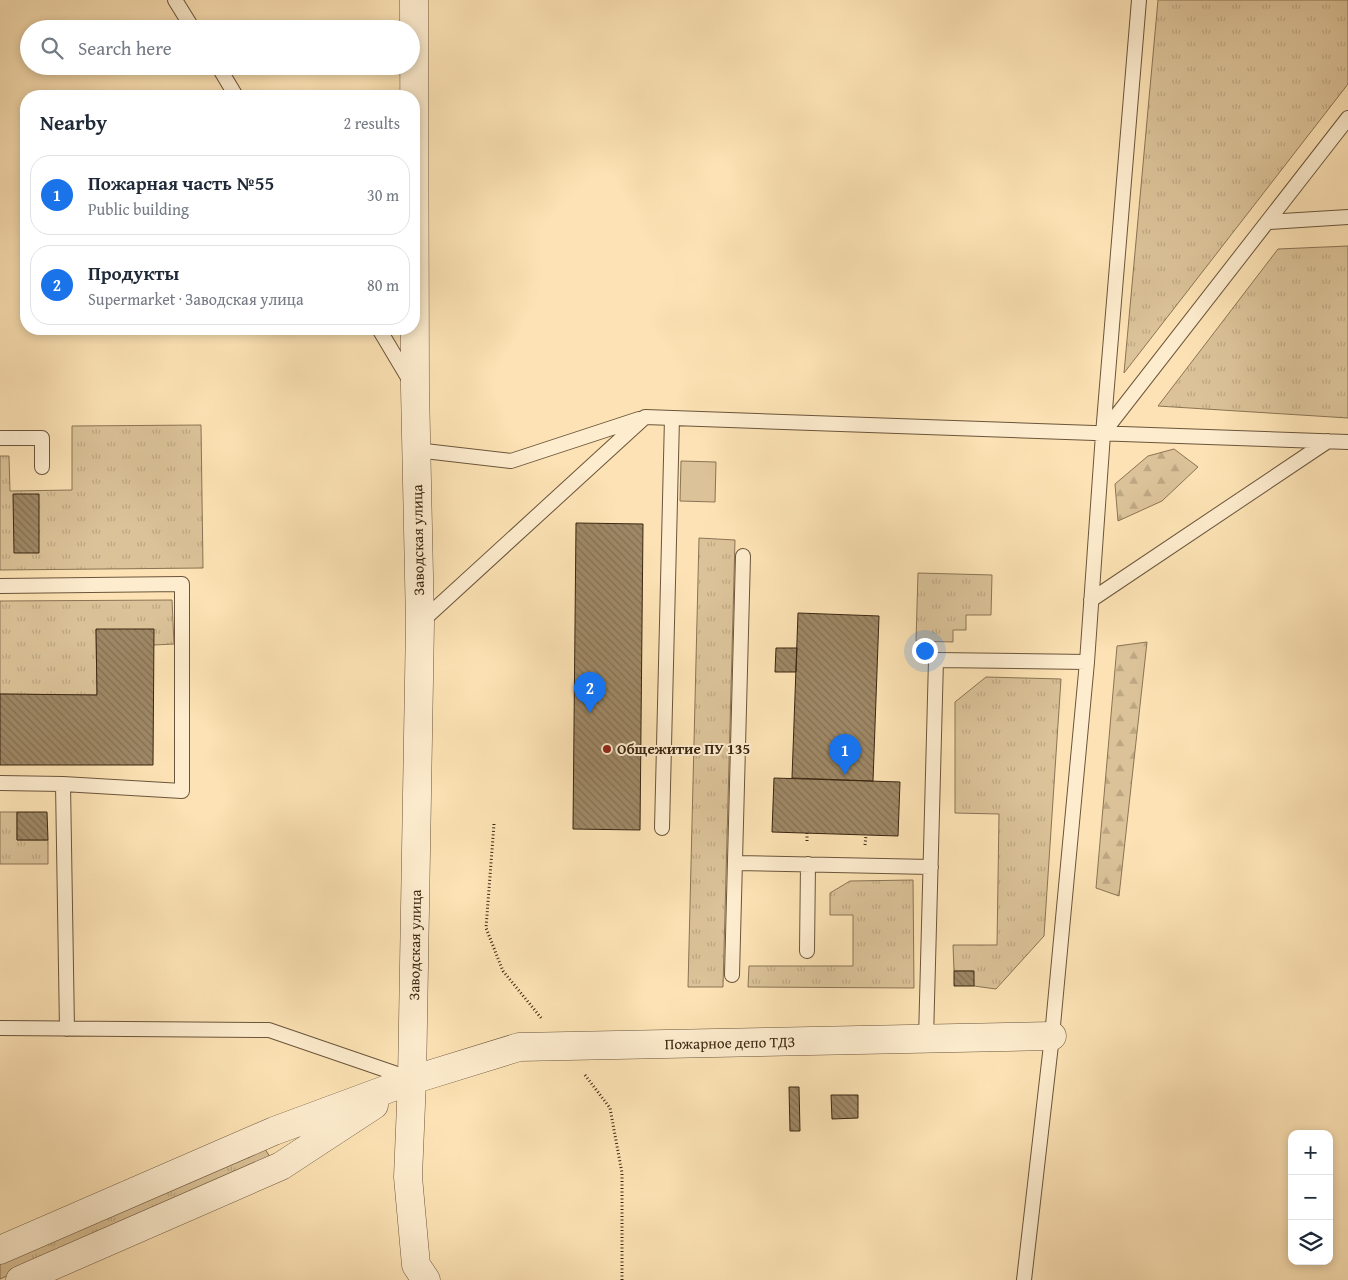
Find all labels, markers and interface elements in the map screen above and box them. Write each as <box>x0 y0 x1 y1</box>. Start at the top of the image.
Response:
search box <box>20 20 420 75</box>
icon: search <box>38 34 66 62</box>
text: Search here <box>78 34 172 62</box>
text: Nearby <box>40 107 107 138</box>
text: 2 results <box>343 111 400 135</box>
text: Пожарная часть №55 <box>88 169 274 197</box>
text: 1 <box>53 183 61 207</box>
text: 30 m <box>367 183 399 207</box>
text: Public building <box>88 197 189 221</box>
text: Продукты <box>88 259 179 287</box>
text: 2 <box>53 273 61 297</box>
text: 80 m <box>367 273 399 297</box>
text: Supermarket · Заводская улица <box>88 287 304 311</box>
street label: Заводская улица <box>406 483 429 596</box>
your location <box>912 638 938 664</box>
pin: 2 <box>574 672 606 713</box>
pin: 1 <box>829 734 861 775</box>
place label: Общежитие ПУ 135 <box>617 738 750 759</box>
marker: Общежитие ПУ 135 <box>601 743 613 755</box>
street label: Заводская улица <box>403 888 426 1001</box>
street label: Пожарное депо ТДЗ <box>665 1031 795 1054</box>
map controls <box>1288 1130 1333 1265</box>
button: + <box>1288 1130 1333 1175</box>
button: − <box>1288 1175 1333 1220</box>
button: layers <box>1288 1220 1333 1265</box>

